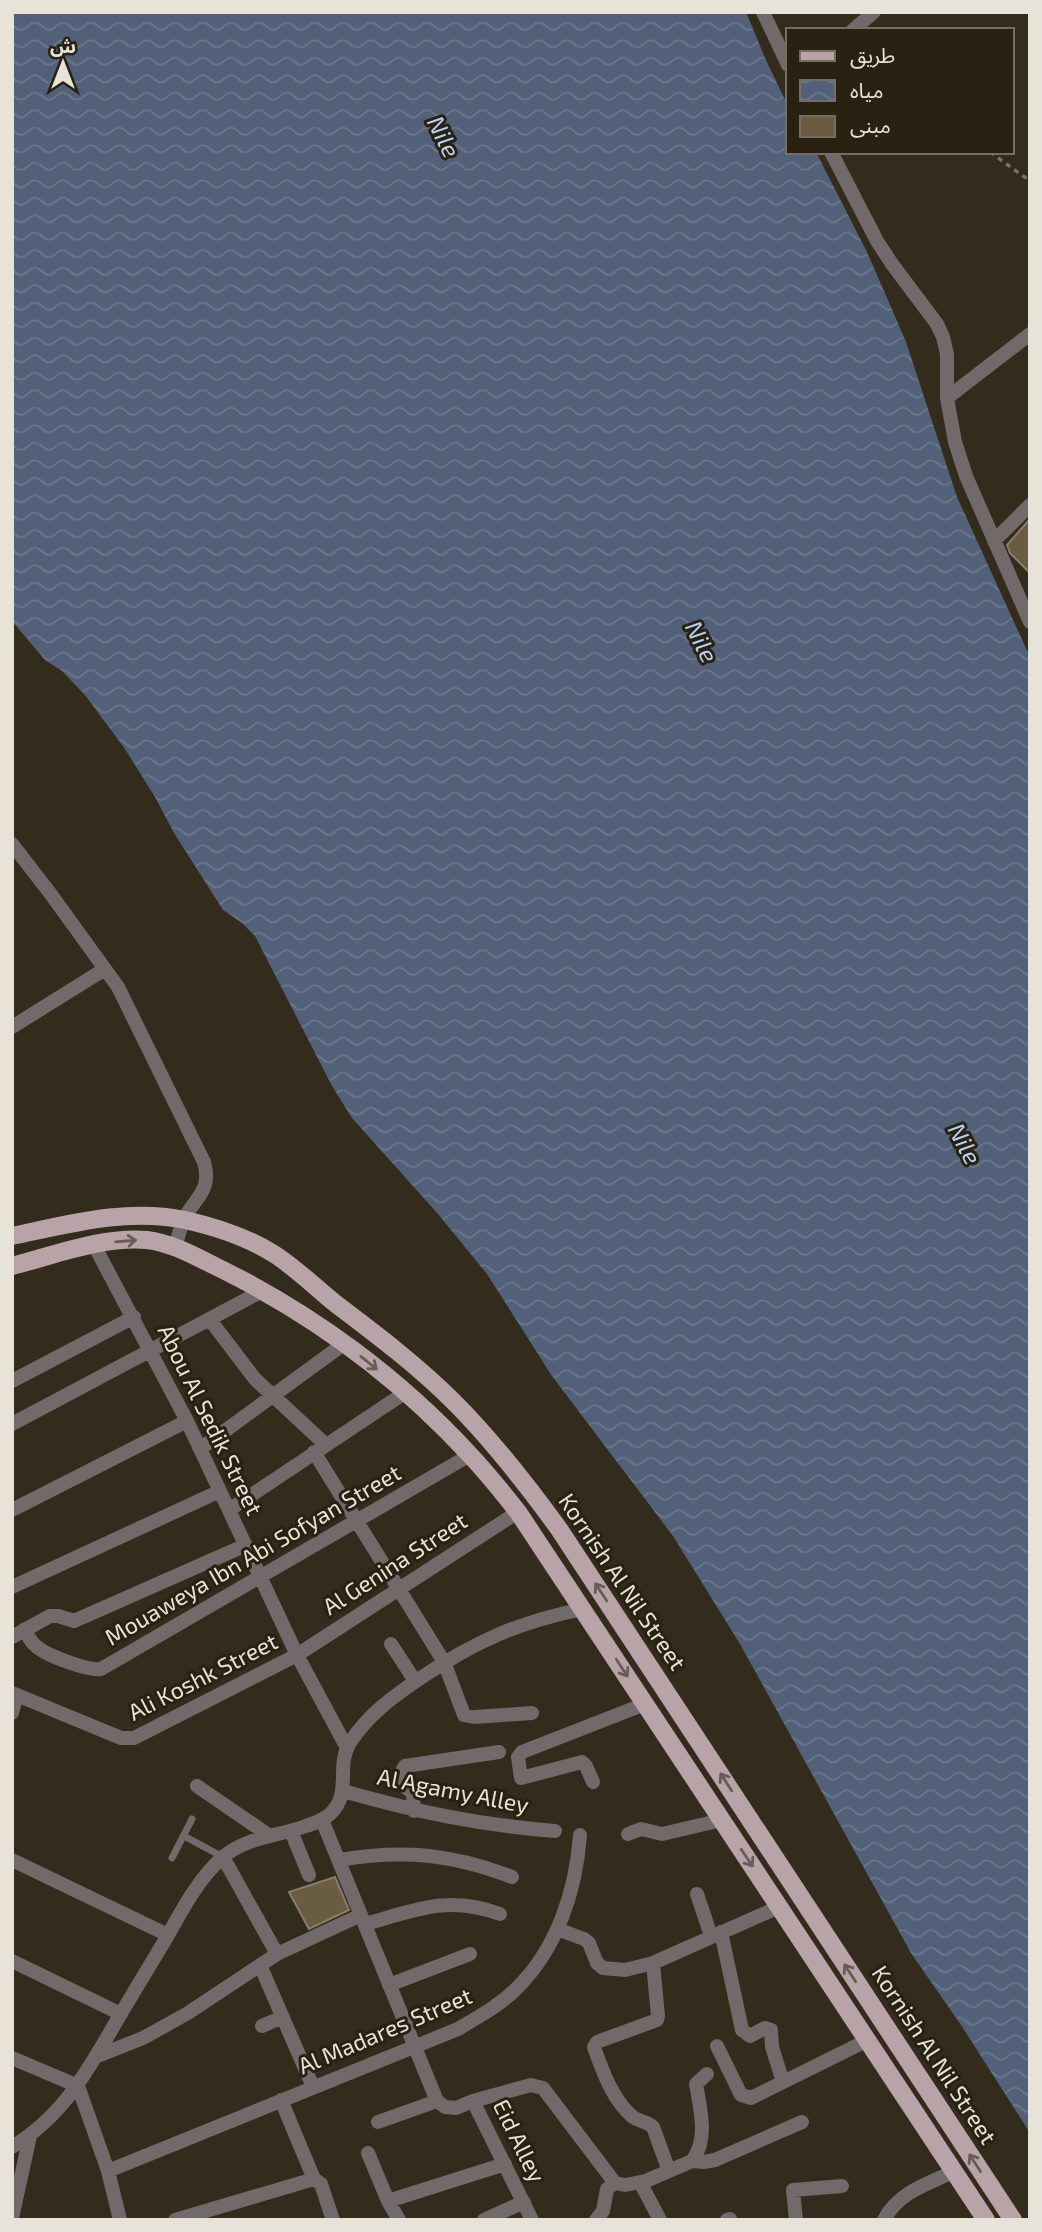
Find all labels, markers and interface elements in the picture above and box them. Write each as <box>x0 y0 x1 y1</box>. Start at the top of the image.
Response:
north arrow <box>28 28 98 98</box>
legend <box>786 28 1014 154</box>
text: ش <box>50 34 76 57</box>
text: طريق <box>850 42 895 69</box>
text: مياه <box>850 77 883 102</box>
water label: Nile <box>422 111 467 162</box>
text: مبنى <box>850 112 891 138</box>
water label: Nile <box>680 616 725 667</box>
water label: Nile <box>942 1118 988 1169</box>
one-way arrow <box>115 1234 137 1247</box>
street label: Abou Al Sedik Street <box>153 1320 269 1520</box>
one-way arrow <box>360 1355 378 1370</box>
street label: Mouaweya Ibn Abi Sofyan Street <box>100 1458 406 1651</box>
street label: Kornish Al Nil Street <box>553 1488 692 1675</box>
street label: Al Genina Street <box>317 1506 472 1620</box>
one-way arrow <box>593 1583 608 1602</box>
street label: Ali Koshk Street <box>123 1626 282 1726</box>
one-way arrow <box>615 1658 629 1678</box>
street label: Al Agamy Alley <box>375 1762 531 1818</box>
one-way arrow <box>718 1773 732 1793</box>
one-way arrow <box>740 1848 755 1867</box>
street label: Kornish Al Nil Street <box>867 1960 1003 2149</box>
one-way arrow <box>843 1963 857 1983</box>
street label: Al Madares Street <box>293 1981 476 2079</box>
street label: Eid Alley <box>488 2095 552 2187</box>
one-way arrow <box>968 2153 982 2173</box>

